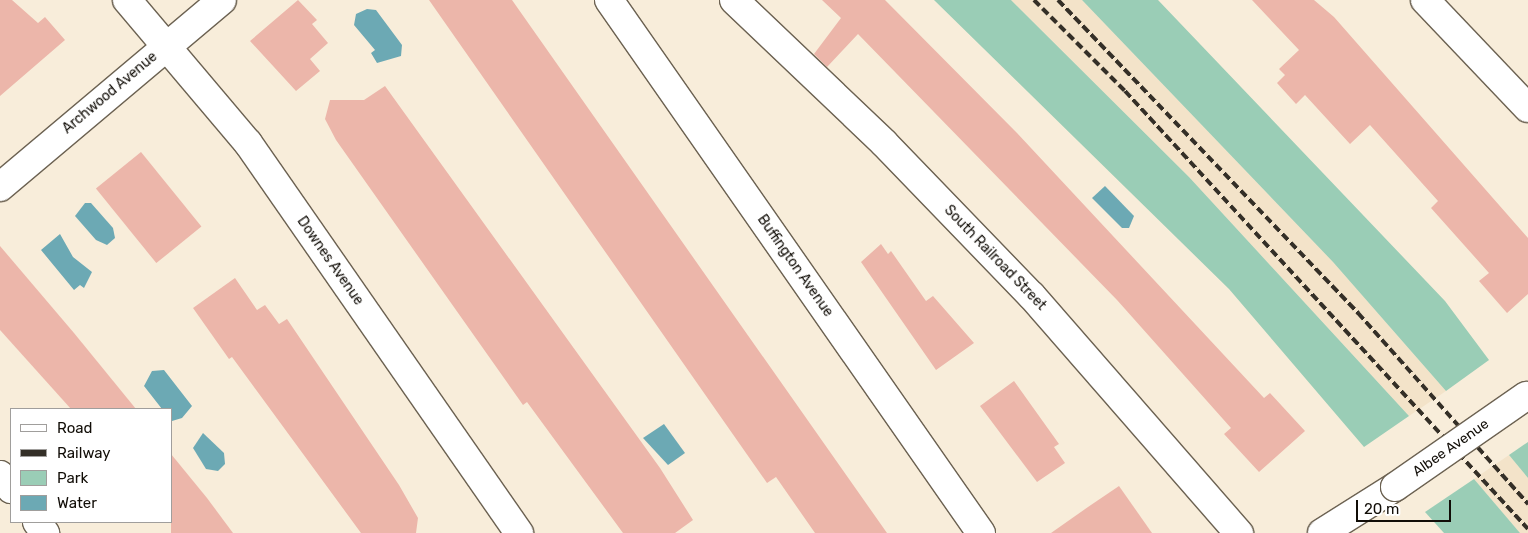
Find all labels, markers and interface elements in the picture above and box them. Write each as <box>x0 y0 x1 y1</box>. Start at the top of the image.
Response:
street label: Archwood Avenue <box>59 48 161 138</box>
street label: South Railroad Street <box>941 202 1049 314</box>
street label: Buffington Avenue <box>753 212 837 320</box>
street label: Downes Avenue <box>293 213 367 309</box>
legend <box>10 408 172 523</box>
street label: Albee Avenue <box>1410 416 1492 480</box>
text: Road <box>57 419 93 437</box>
text: Railway <box>57 444 111 462</box>
text: Park <box>57 469 88 487</box>
scale bar <box>1358 490 1453 522</box>
text: Water <box>57 494 97 512</box>
text: 20 m <box>1364 500 1399 518</box>

